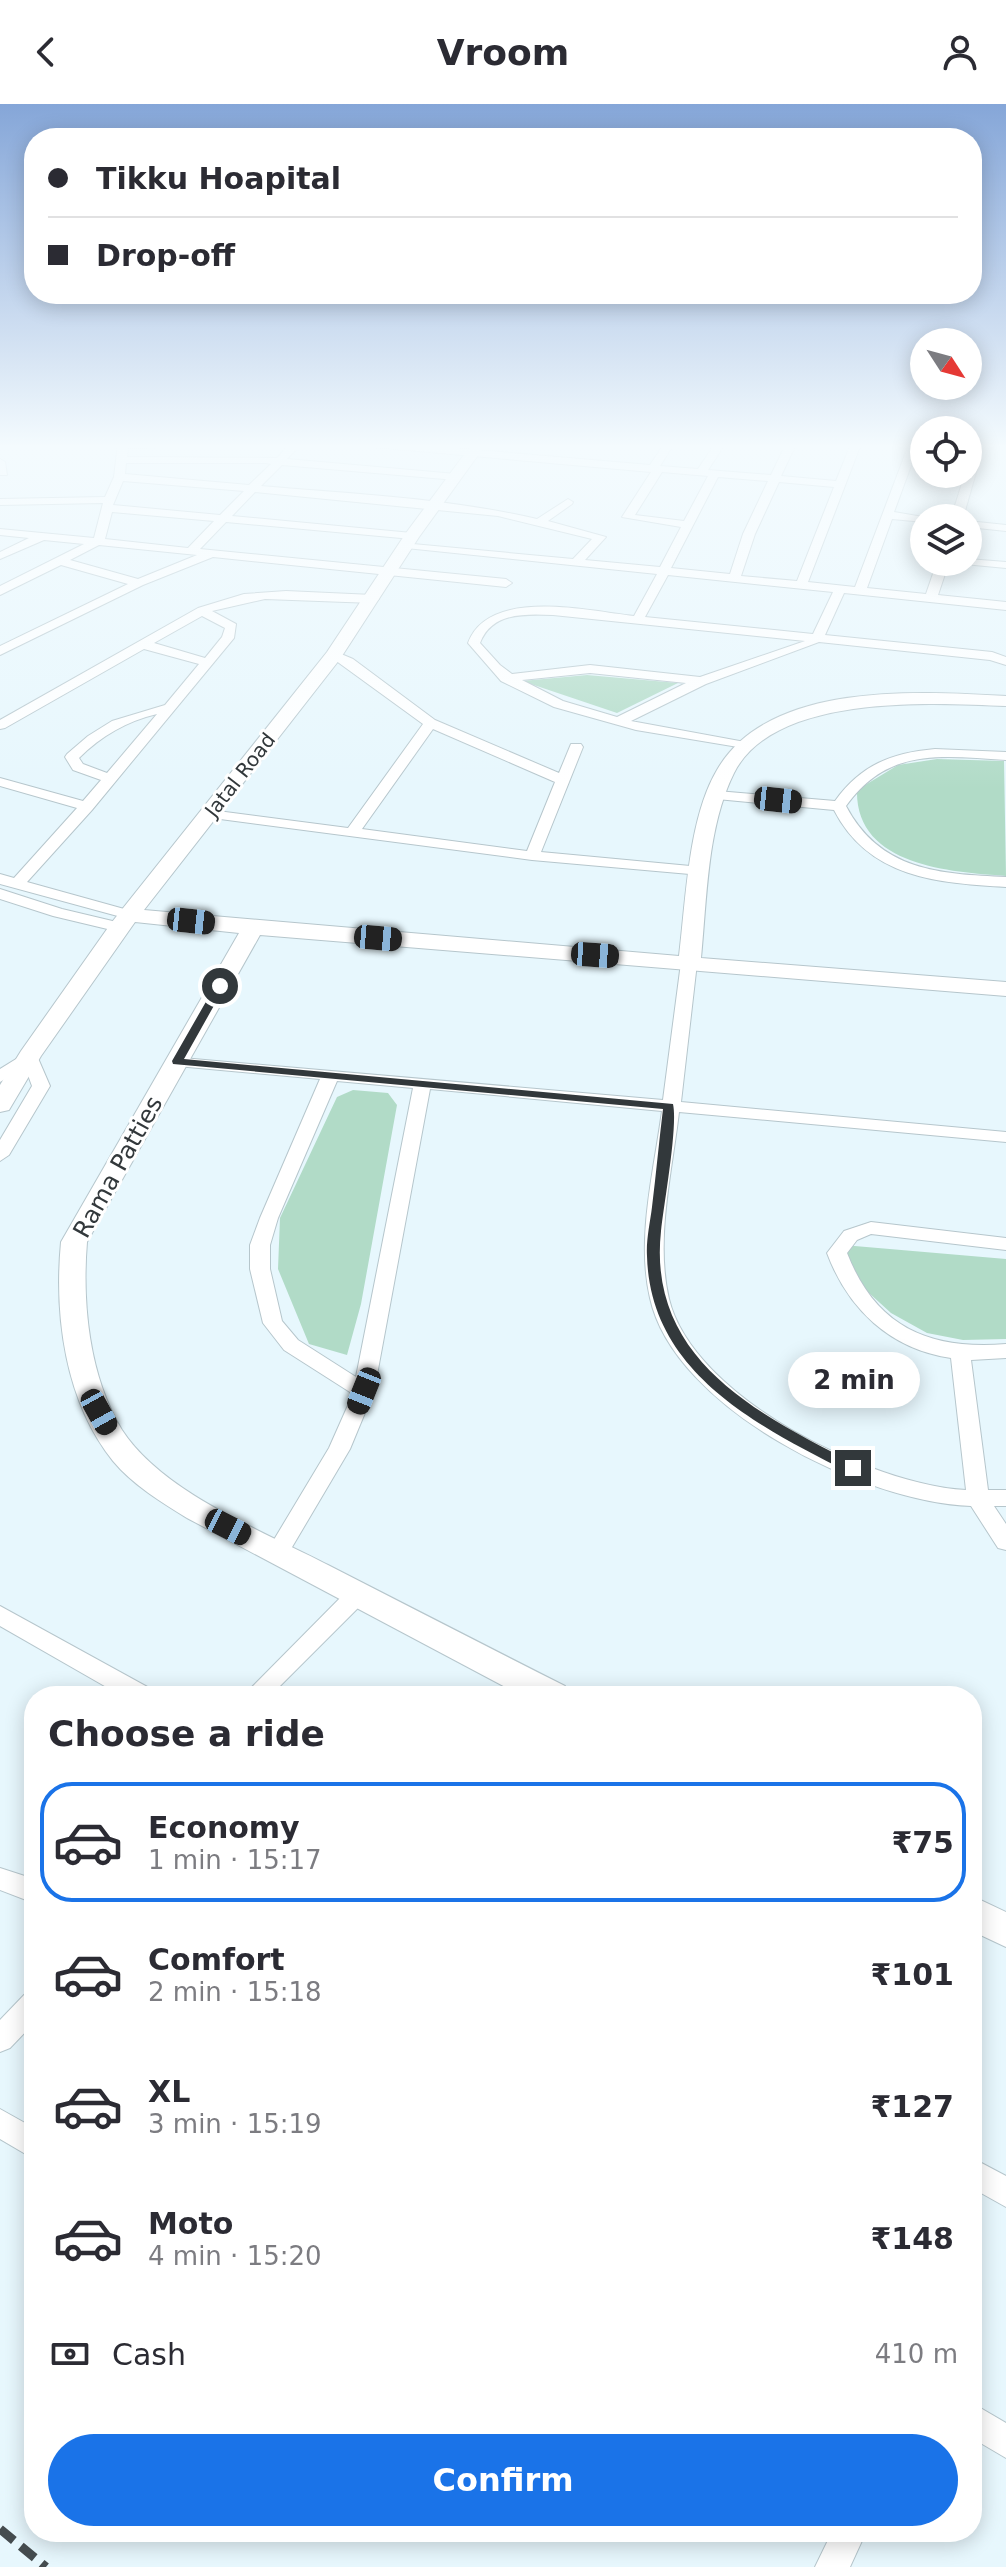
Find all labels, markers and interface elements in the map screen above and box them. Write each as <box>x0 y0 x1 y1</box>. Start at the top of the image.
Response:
icon: back <box>24 30 68 74</box>
icon: person <box>938 30 982 74</box>
text: Vroom <box>437 32 569 73</box>
text: Tikku Hoapital <box>96 161 341 196</box>
text: Drop-off <box>96 238 235 273</box>
north arrow <box>910 328 982 400</box>
map controls <box>910 328 982 576</box>
button: locate <box>910 416 982 488</box>
button: layers <box>910 504 982 576</box>
street label: Jatal Road <box>198 728 280 824</box>
car <box>753 786 803 814</box>
car <box>166 907 216 935</box>
car <box>353 924 403 952</box>
car <box>570 941 620 969</box>
route start <box>202 968 238 1004</box>
street label: Rama Patties <box>68 1091 168 1243</box>
callout: 2 min <box>787 1352 919 1408</box>
car <box>344 1364 384 1418</box>
text: 2 min <box>813 1365 895 1395</box>
car <box>77 1385 121 1439</box>
route end <box>835 1450 871 1486</box>
car <box>201 1505 255 1549</box>
text: Choose a ride <box>48 1713 325 1754</box>
icon: car <box>52 1806 124 1878</box>
text: Economy <box>148 1810 300 1845</box>
text: ₹75 <box>891 1825 954 1860</box>
text: 1 min · 15:17 <box>148 1845 322 1875</box>
icon: car <box>52 1938 124 2010</box>
text: Comfort <box>148 1942 285 1977</box>
text: ₹101 <box>871 1957 954 1992</box>
text: 2 min · 15:18 <box>148 1977 322 2007</box>
icon: car <box>52 2070 124 2142</box>
text: XL <box>148 2074 190 2109</box>
text: ₹127 <box>871 2089 954 2124</box>
text: 3 min · 15:19 <box>148 2109 322 2139</box>
icon: car <box>52 2202 124 2274</box>
text: Moto <box>148 2206 233 2241</box>
text: ₹148 <box>871 2221 954 2256</box>
text: 4 min · 15:20 <box>148 2241 322 2271</box>
icon: cash <box>48 2332 92 2376</box>
text: Cash <box>112 2337 186 2372</box>
text: 410 m <box>875 2339 958 2369</box>
button: Confirm <box>48 2434 958 2526</box>

